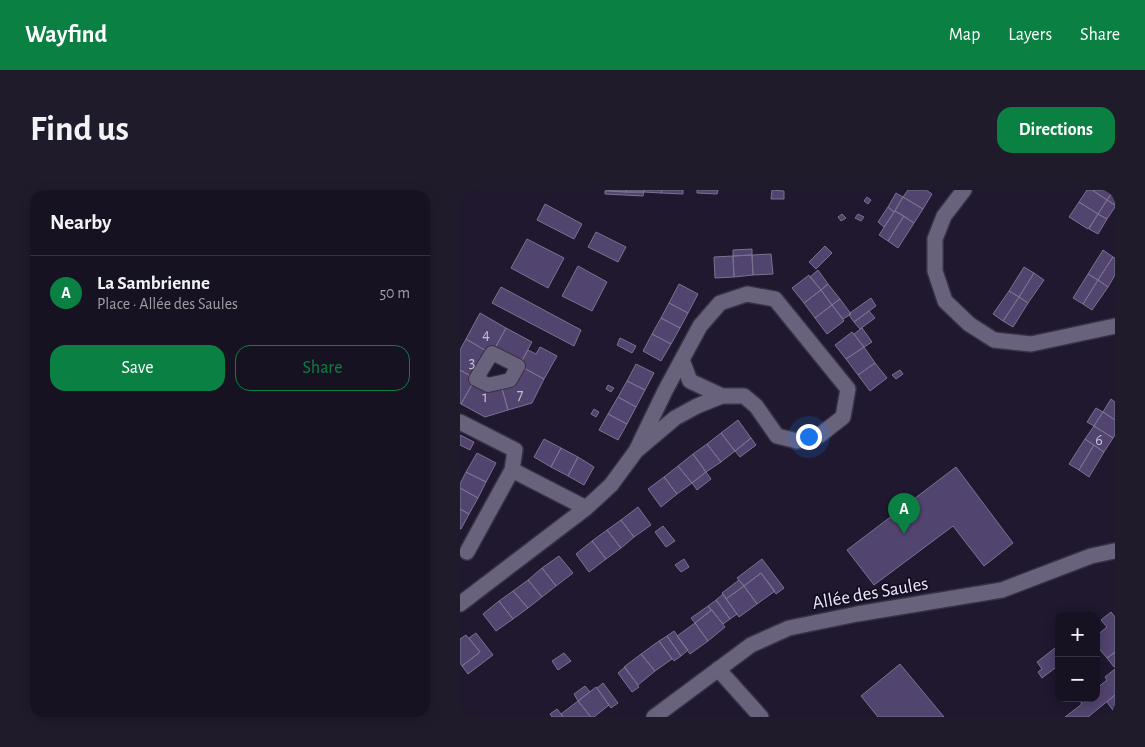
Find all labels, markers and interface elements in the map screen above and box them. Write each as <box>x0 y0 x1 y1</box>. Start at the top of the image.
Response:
text: Wayfind <box>25 23 107 47</box>
text: Map <box>949 26 980 44</box>
text: Layers <box>1008 26 1052 44</box>
text: Share <box>1080 26 1120 44</box>
button: Directions <box>997 107 1115 153</box>
text: Find us <box>30 112 129 147</box>
text: Nearby <box>50 212 111 233</box>
text: La Sambrienne <box>97 274 210 293</box>
text: A <box>61 285 71 301</box>
text: 50 m <box>379 285 410 301</box>
text: Place · Allée des Saules <box>97 296 238 312</box>
house number: 4 <box>482 326 490 342</box>
button: Save <box>50 345 225 391</box>
button: Share <box>235 345 410 391</box>
house number: 3 <box>469 354 475 370</box>
house number: 7 <box>517 387 524 403</box>
house number: 1 <box>482 389 488 405</box>
your location <box>796 424 822 450</box>
house number: 6 <box>1095 432 1103 448</box>
pin: A <box>888 493 920 534</box>
street label: Allée des Saules <box>811 574 930 613</box>
map controls <box>1055 612 1100 702</box>
button: + <box>1055 612 1100 657</box>
button: − <box>1055 657 1100 702</box>

